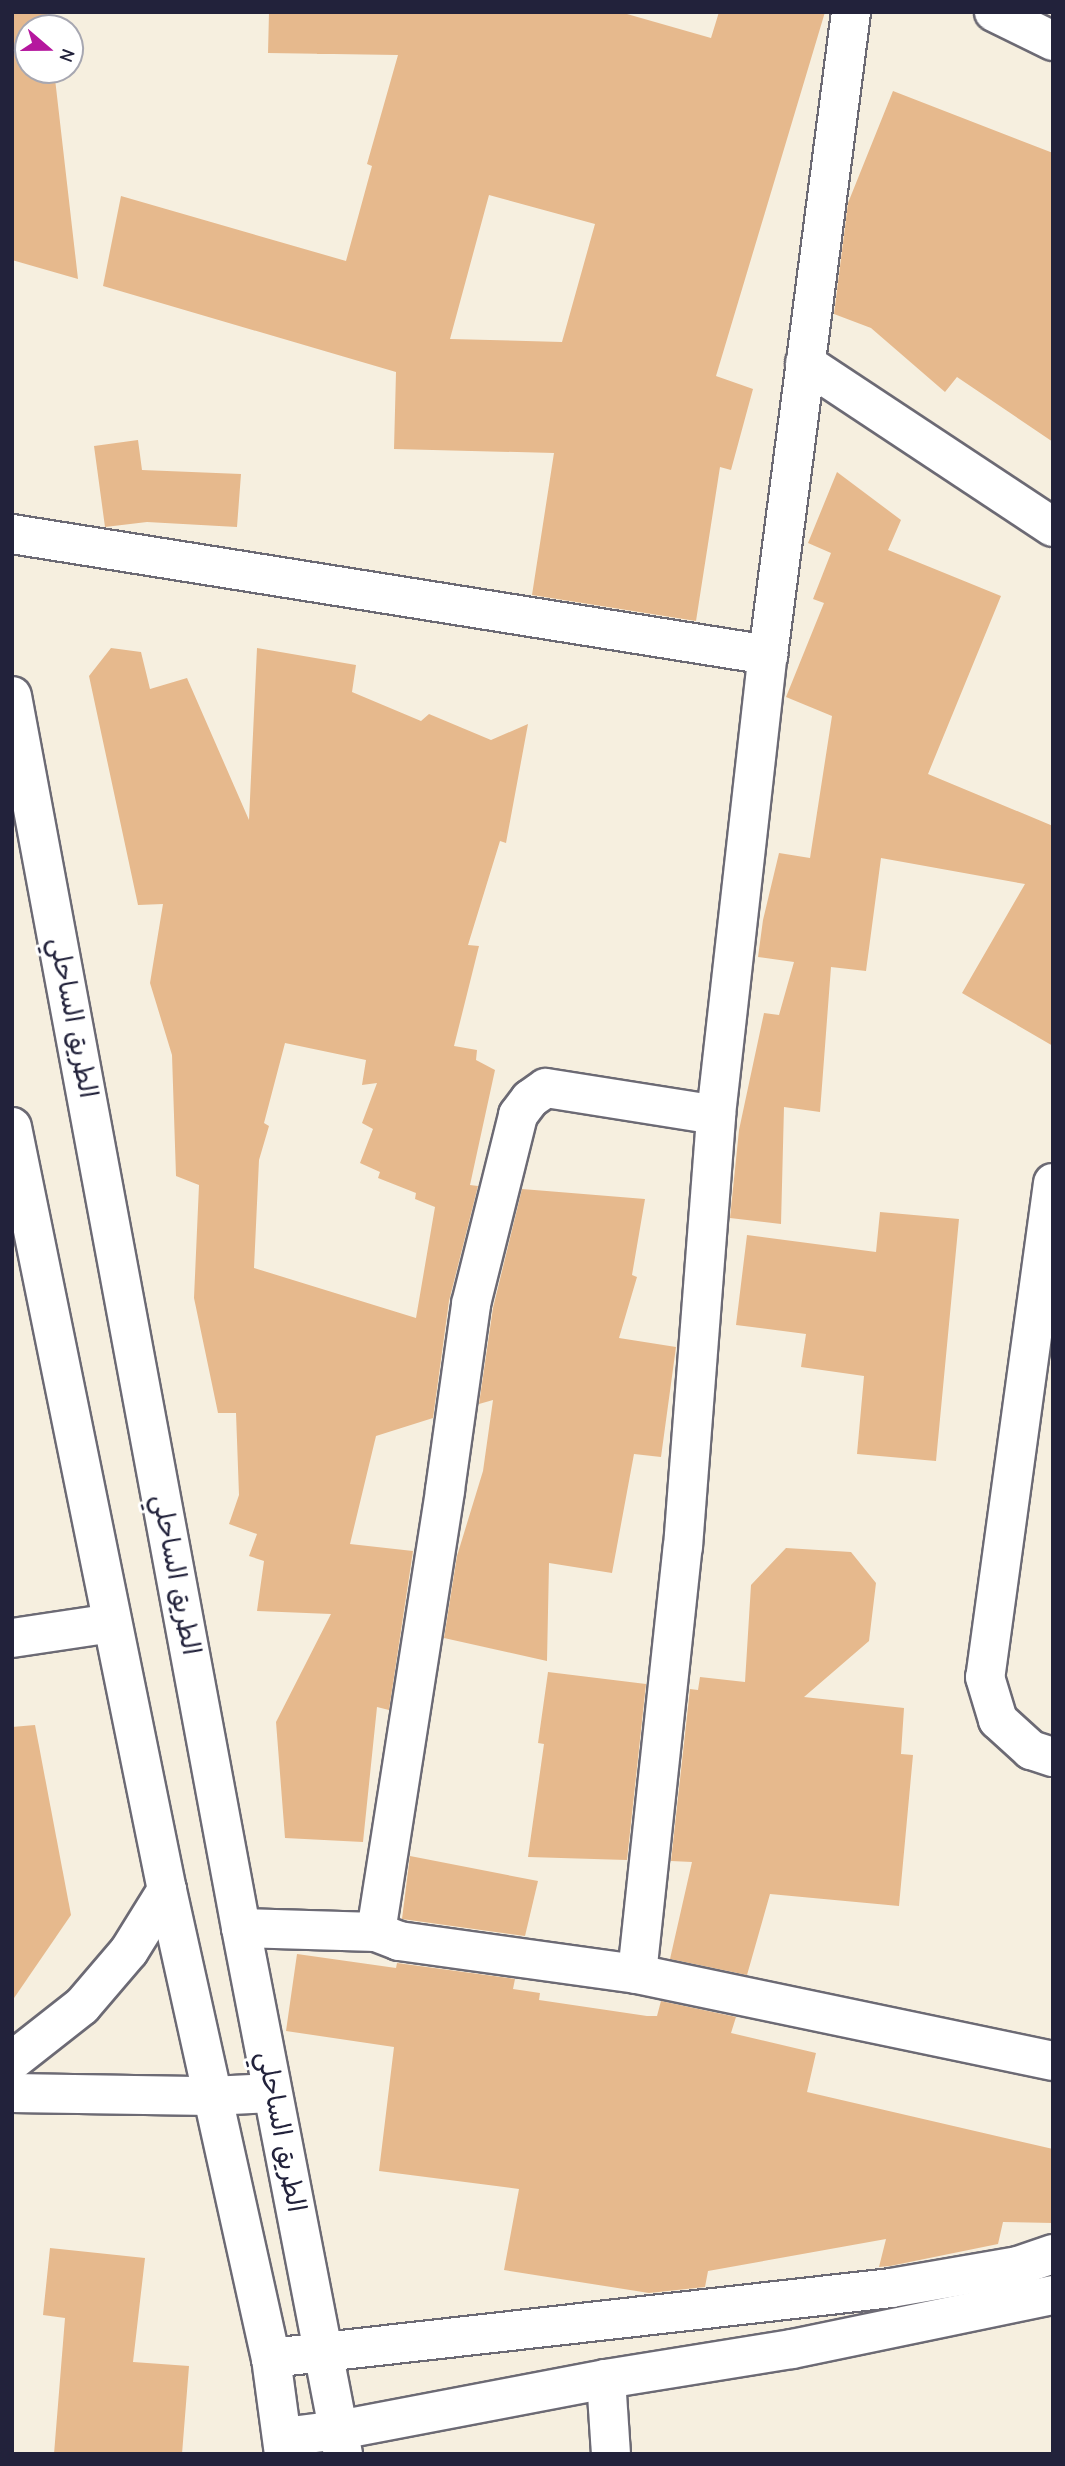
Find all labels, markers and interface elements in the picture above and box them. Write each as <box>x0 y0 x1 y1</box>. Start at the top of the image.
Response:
north arrow <box>14 14 84 84</box>
text: N <box>54 46 79 65</box>
street label: الطريق الساحلي <box>41 935 103 1101</box>
street label: الطريق الساحلي <box>144 1492 206 1658</box>
street label: الطريق الساحلي <box>249 2049 311 2215</box>

